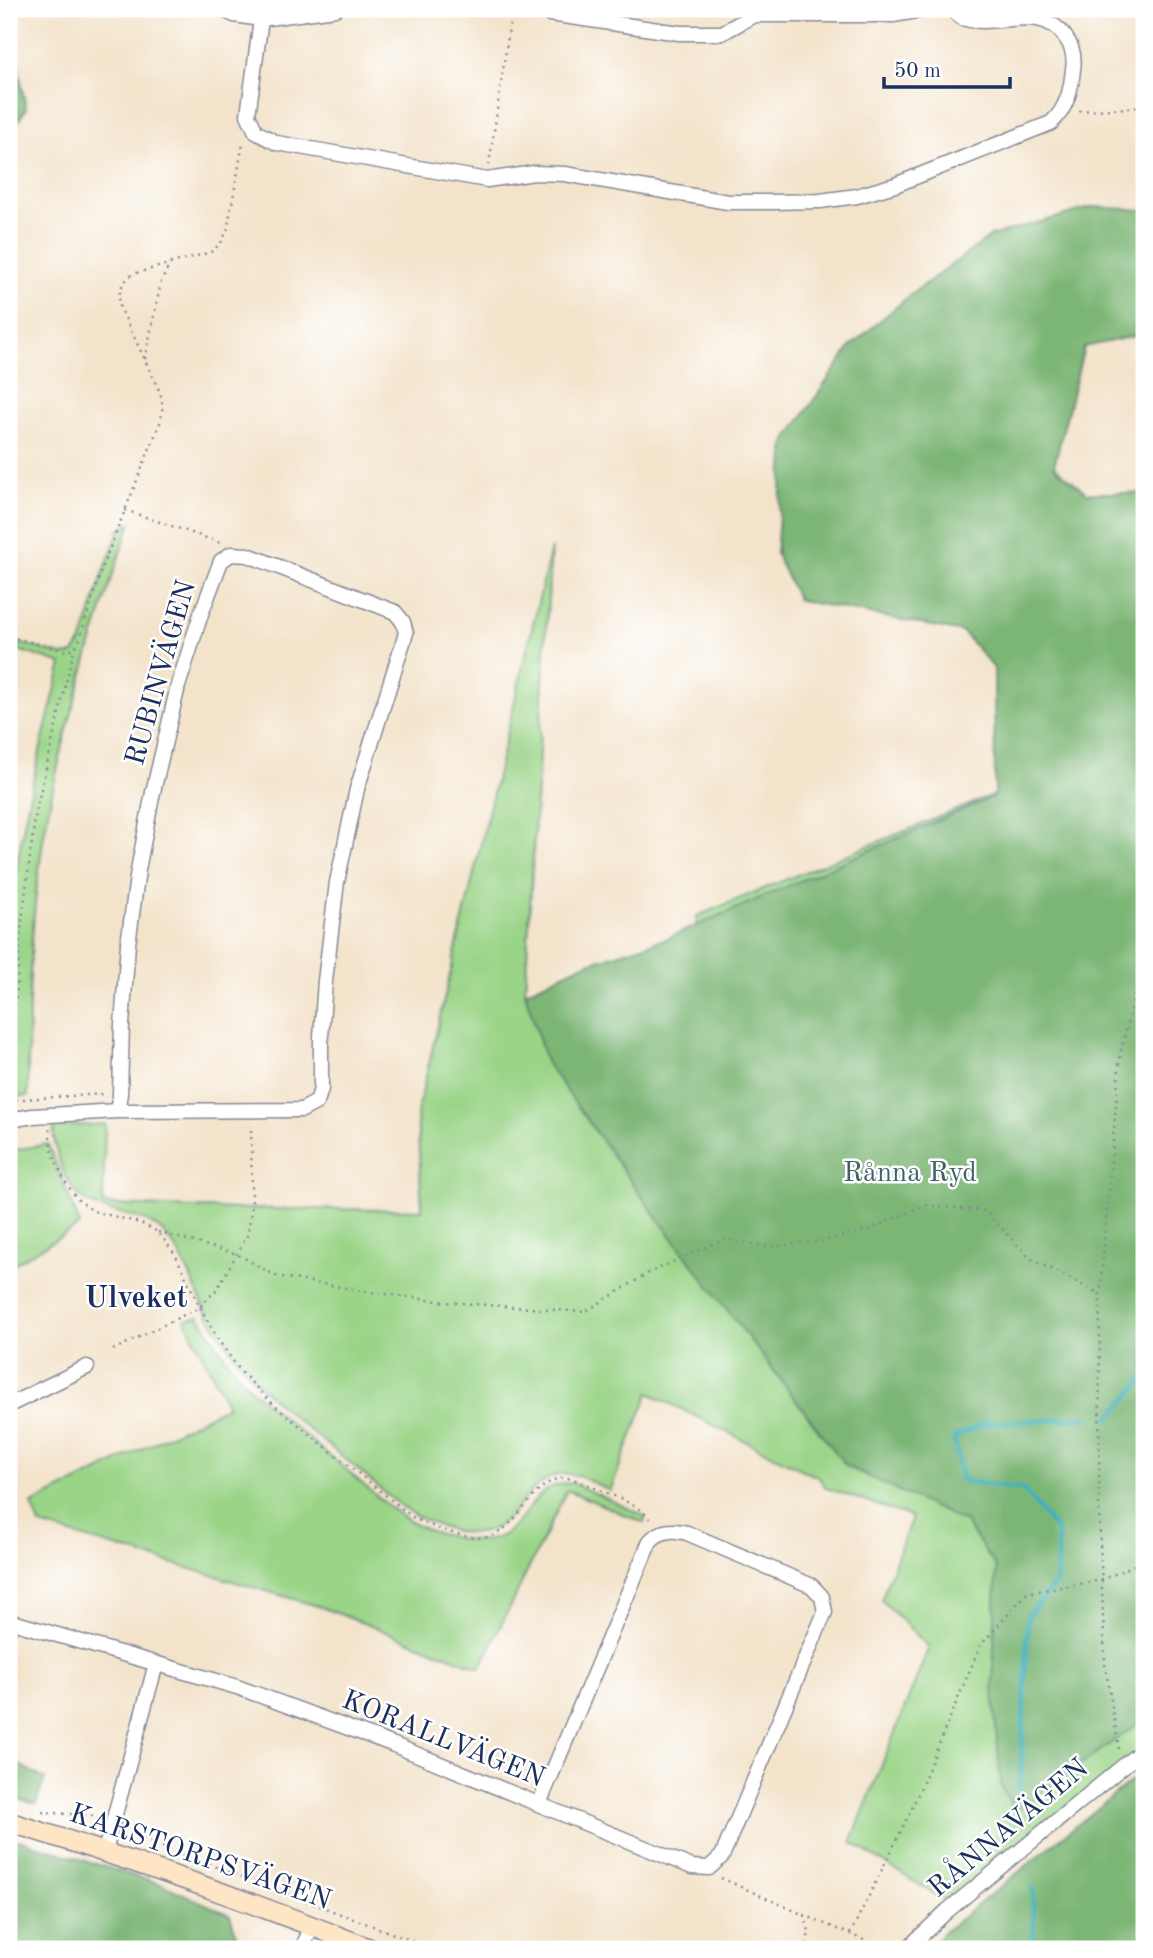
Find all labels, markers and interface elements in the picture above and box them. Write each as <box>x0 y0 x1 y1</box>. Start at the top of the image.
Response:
scale bar <box>884 46 1010 90</box>
text: 50 m <box>894 61 941 82</box>
street label: RUBINVÄGEN <box>118 576 202 769</box>
park label: Rånna Ryd <box>843 1160 977 1188</box>
district label: Ulveket <box>84 1284 188 1314</box>
street label: KORALLVÄGEN <box>338 1683 550 1793</box>
street label: RÅNNAVÄGEN <box>921 1750 1094 1904</box>
street label: KARSTORPSVÄGEN <box>66 1796 336 1916</box>

